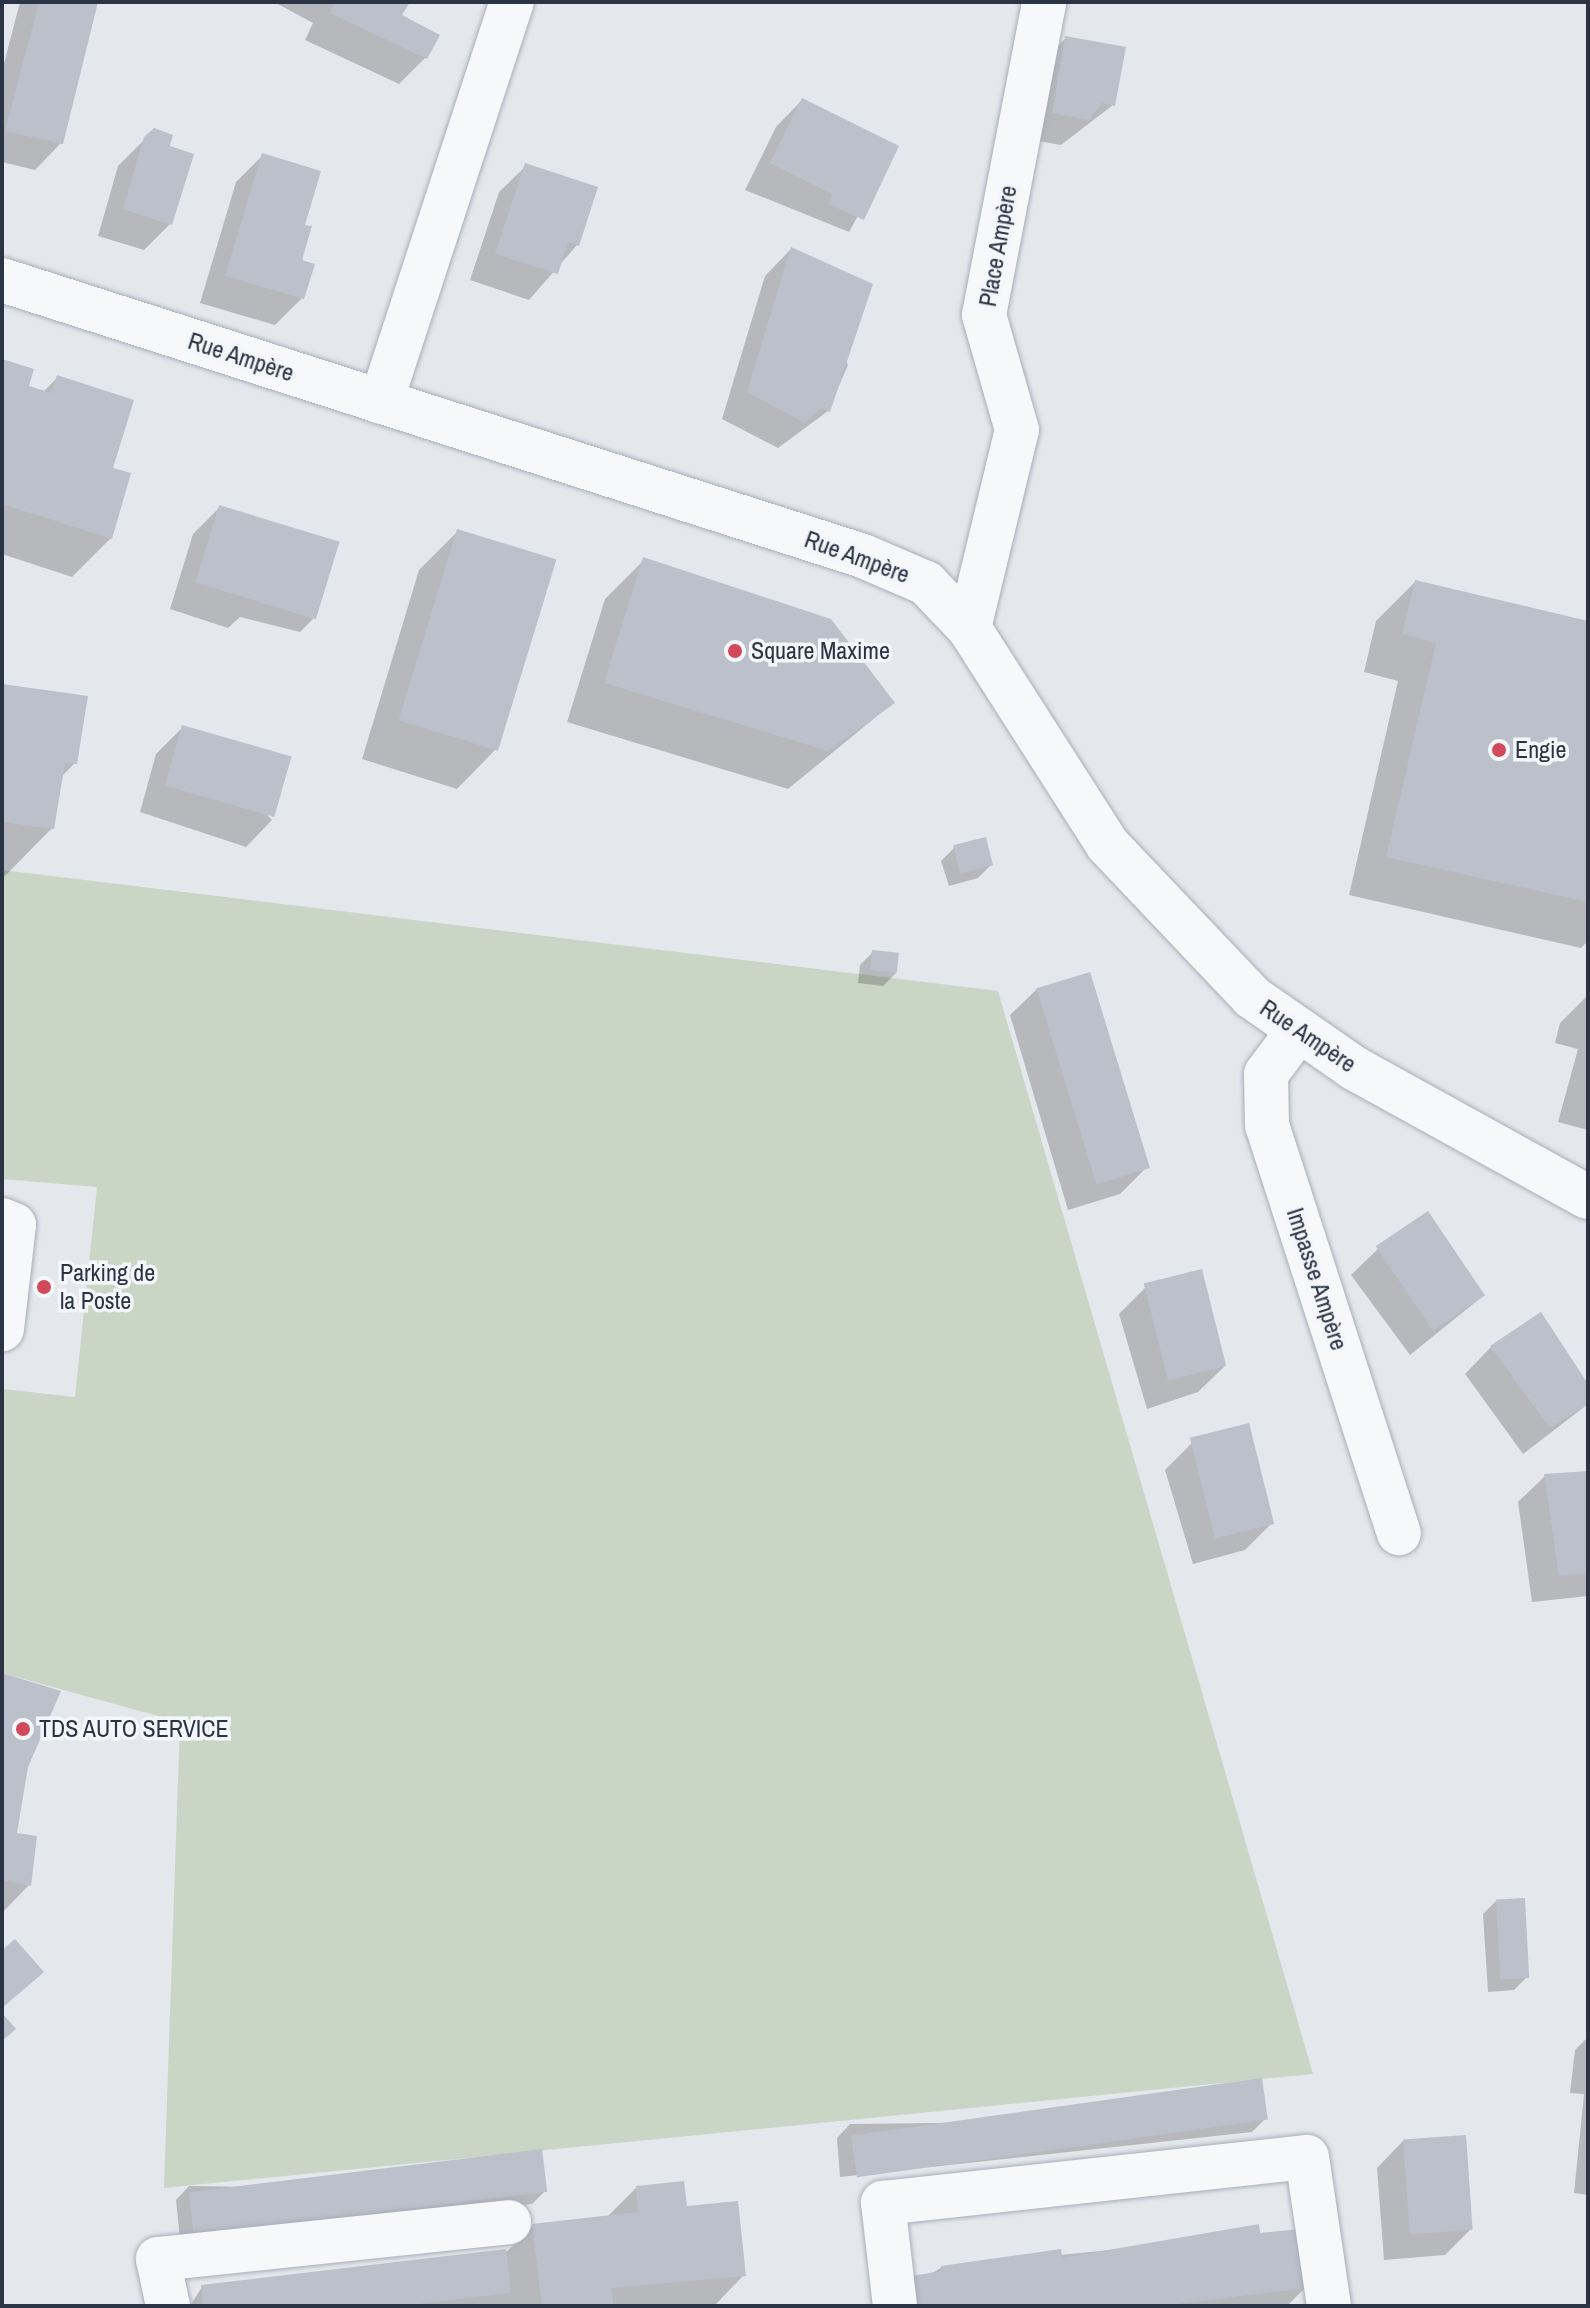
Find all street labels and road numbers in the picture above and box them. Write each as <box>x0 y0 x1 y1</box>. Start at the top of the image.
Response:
street label: Place Ampère <box>973 183 1023 309</box>
street label: Rue Ampère <box>184 326 298 388</box>
street label: Rue Ampère <box>800 525 914 589</box>
street label: Rue Ampère <box>1254 993 1362 1079</box>
street label: Impasse Ampère <box>1280 1204 1354 1354</box>

